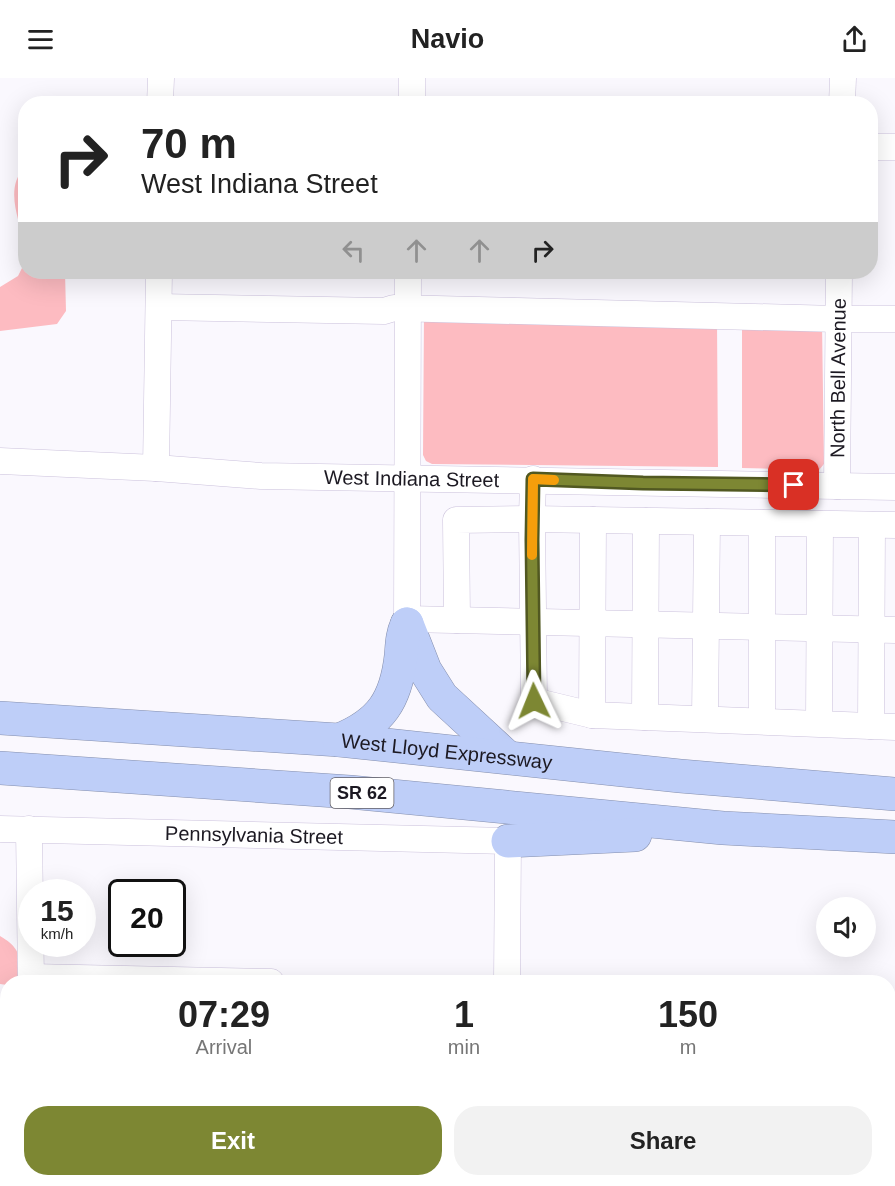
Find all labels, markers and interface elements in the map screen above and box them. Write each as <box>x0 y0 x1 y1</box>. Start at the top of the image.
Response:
icon: menu <box>24 23 57 56</box>
icon: share <box>838 23 871 56</box>
text: Navio <box>411 24 484 54</box>
icon: right <box>42 120 120 198</box>
text: 70 m <box>141 120 237 167</box>
text: West Indiana Street <box>141 169 378 199</box>
icon: left <box>337 234 370 267</box>
icon: ahead <box>400 234 433 267</box>
icon: ahead <box>463 234 496 267</box>
icon: right <box>526 234 559 267</box>
street label: North Bell Avenue <box>826 298 850 458</box>
pin <box>768 459 819 510</box>
street label: West Indiana Street <box>324 466 500 491</box>
icon: arrive <box>777 468 810 501</box>
position arrow <box>502 669 566 733</box>
street label: West Lloyd Expressway <box>340 729 553 773</box>
road number: SR 62 <box>330 778 394 808</box>
street label: Pennsylvania Street <box>165 822 344 848</box>
speed limit sign: 20 <box>108 879 186 957</box>
text: 15 <box>40 894 74 927</box>
map controls <box>816 897 876 957</box>
button: sound <box>816 897 876 957</box>
text: km/h <box>41 925 73 942</box>
text: 07:29 <box>178 994 270 1035</box>
text: 1 <box>454 994 474 1035</box>
text: 150 <box>658 994 718 1035</box>
text: Arrival <box>196 1036 252 1058</box>
text: min <box>448 1036 480 1058</box>
text: m <box>680 1036 696 1058</box>
button: Exit <box>24 1106 442 1175</box>
button: Share <box>454 1106 872 1175</box>

